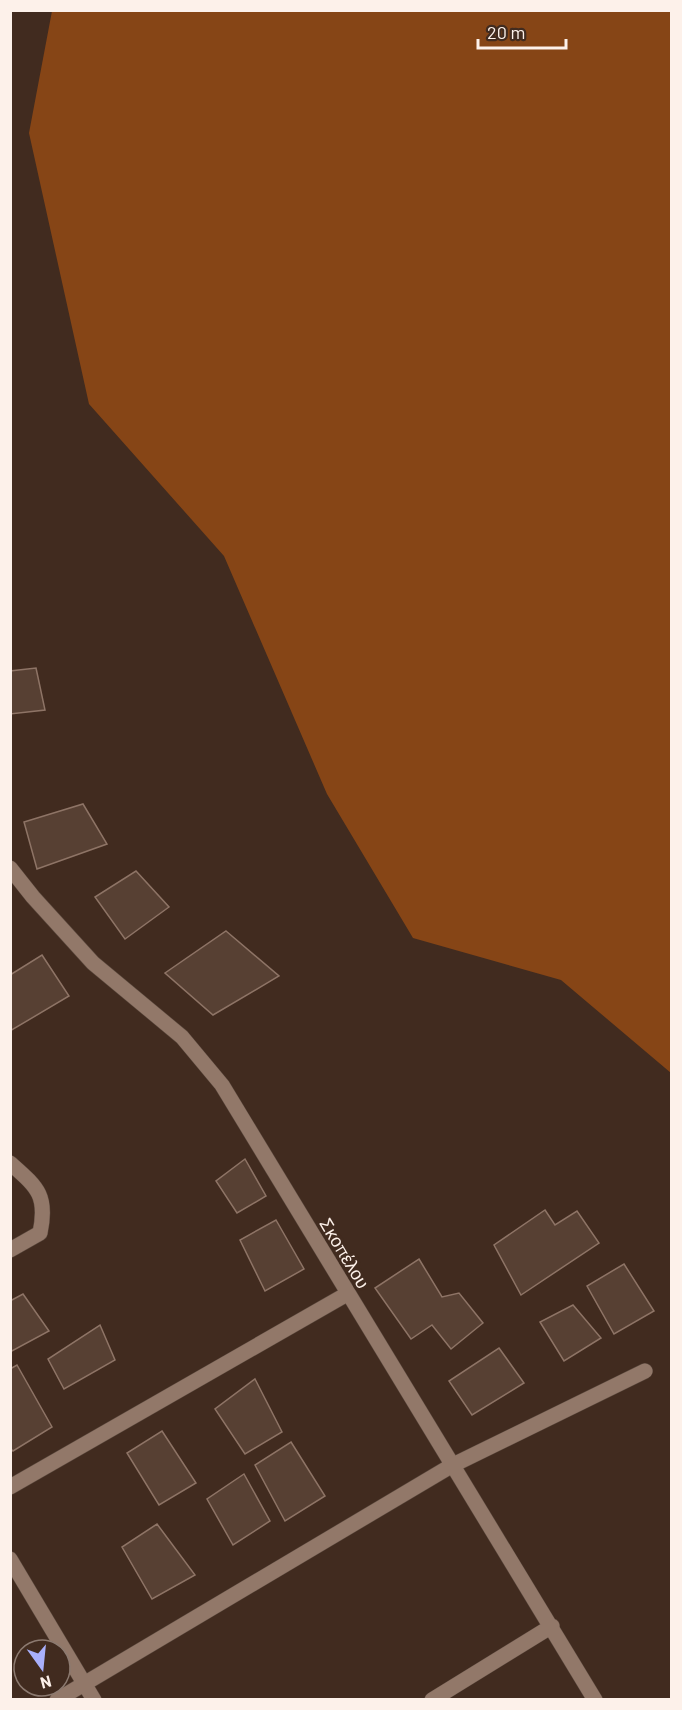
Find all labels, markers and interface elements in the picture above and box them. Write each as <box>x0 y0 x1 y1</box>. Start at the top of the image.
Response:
scale bar <box>478 12 566 50</box>
text: 20 m <box>487 21 525 43</box>
street label: Σκοπέλου <box>315 1214 375 1292</box>
north arrow <box>12 1638 72 1698</box>
text: N <box>38 1672 54 1694</box>

